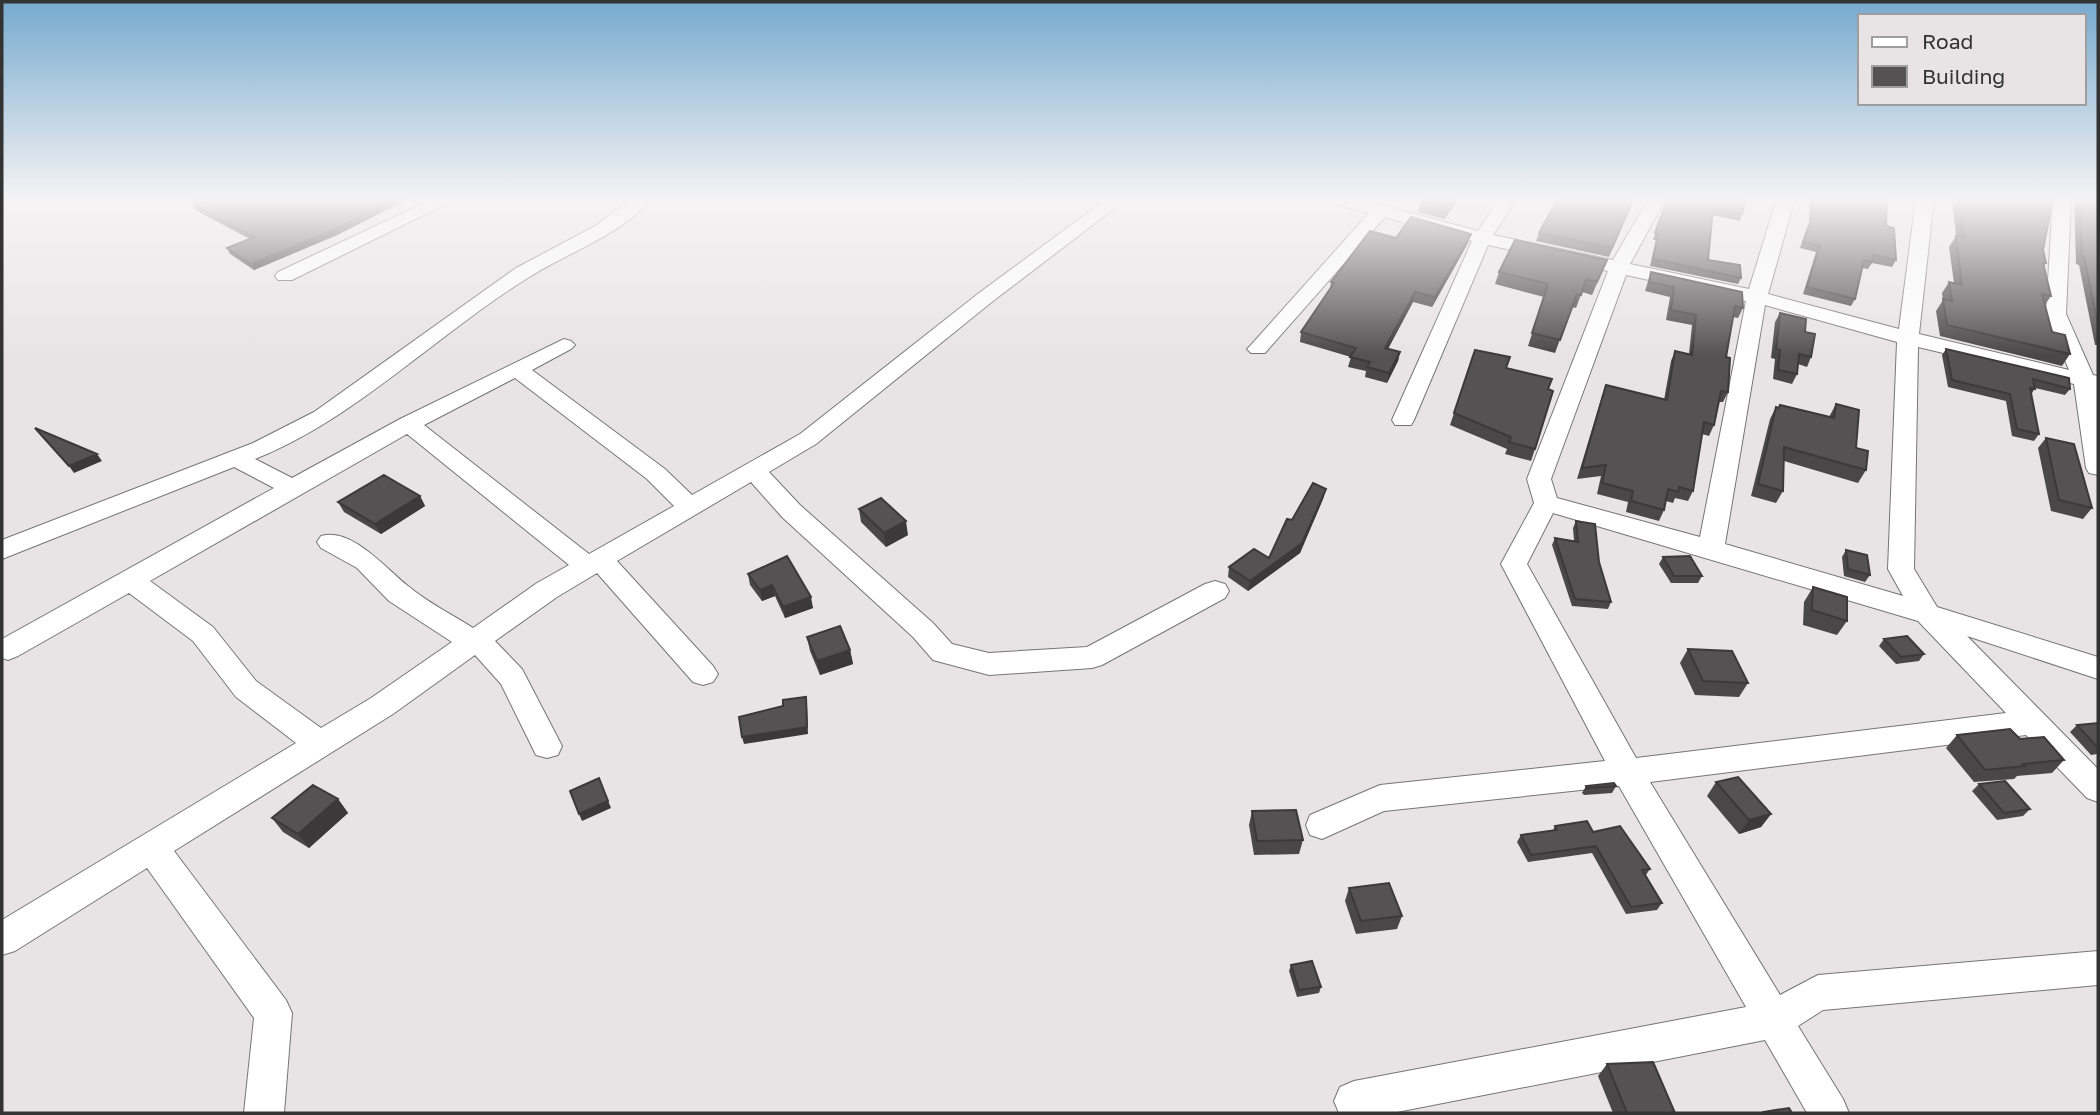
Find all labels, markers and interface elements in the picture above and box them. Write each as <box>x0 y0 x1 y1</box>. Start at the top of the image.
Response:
legend <box>1858 14 2086 105</box>
text: Road <box>1922 28 1973 54</box>
text: Building <box>1922 63 2005 89</box>

